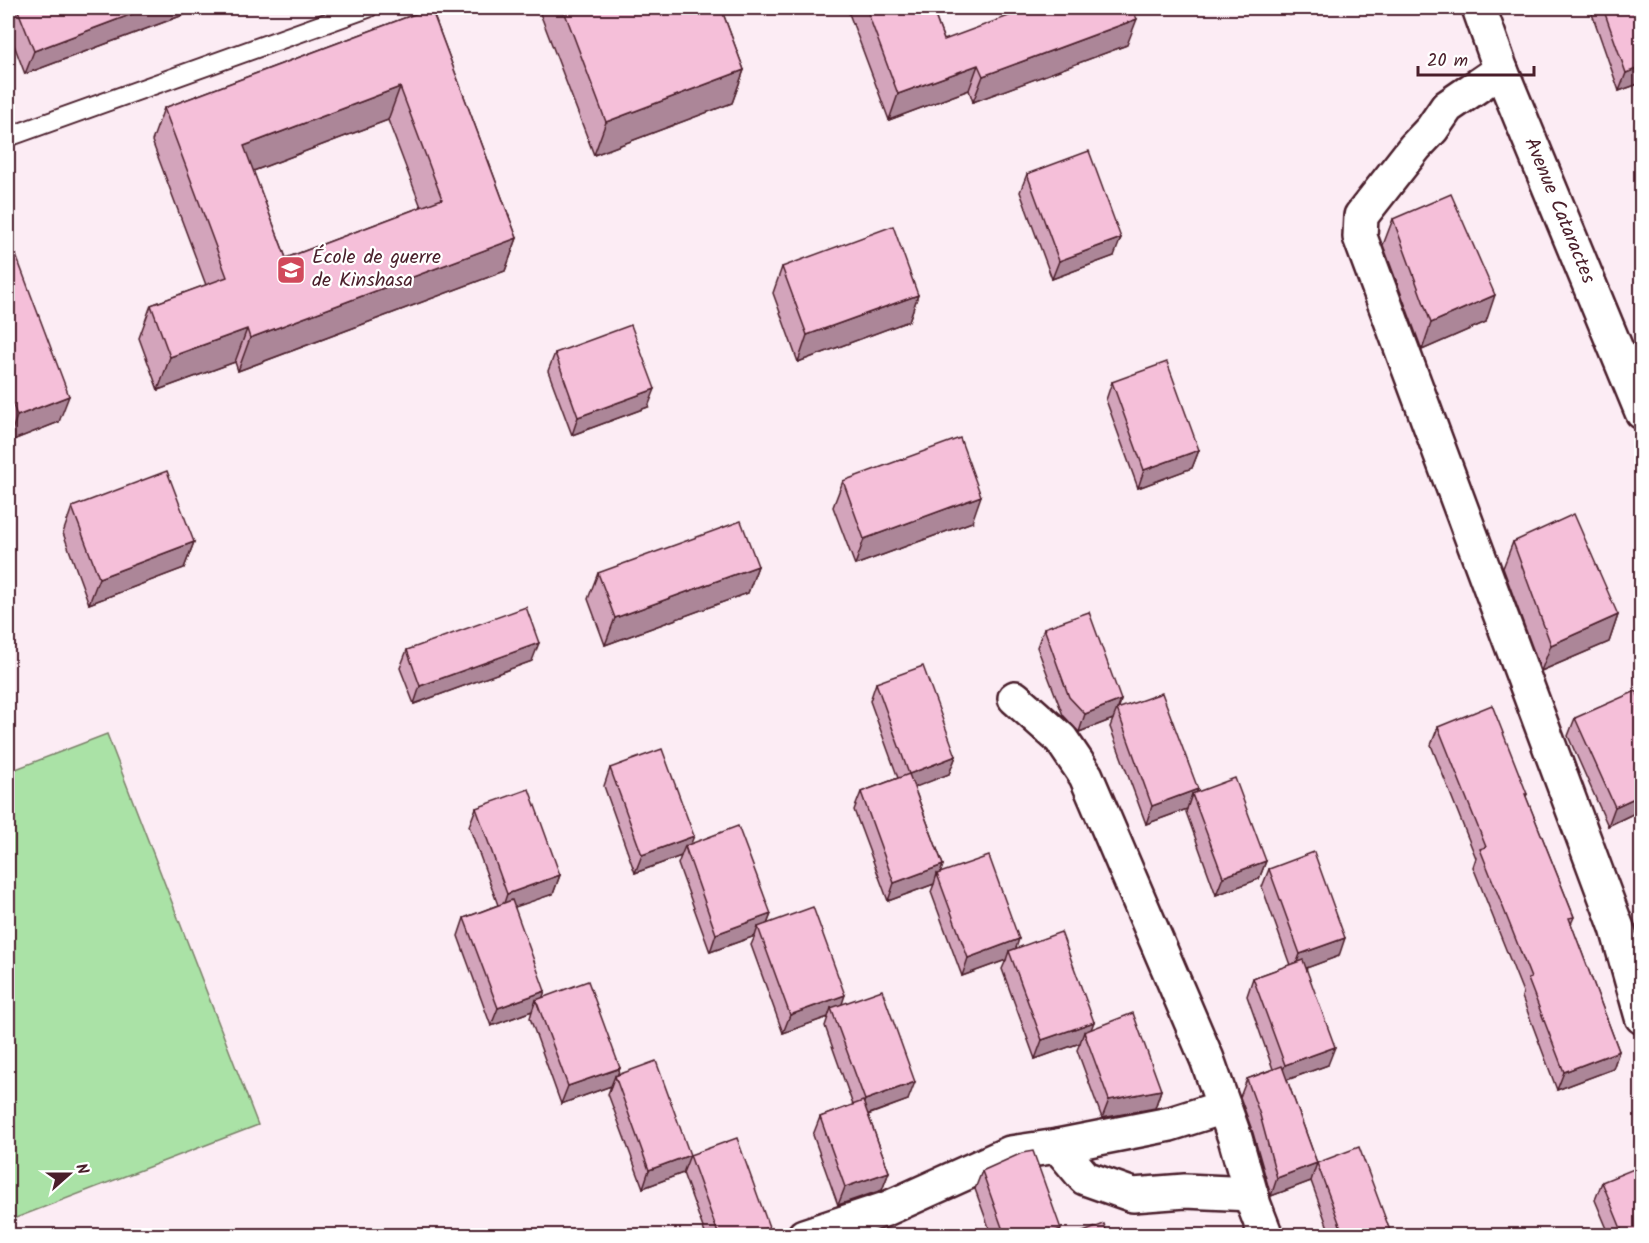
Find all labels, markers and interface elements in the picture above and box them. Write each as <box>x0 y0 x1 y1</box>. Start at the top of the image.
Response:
scale bar <box>1418 39 1534 77</box>
text: 20 m <box>1427 47 1468 76</box>
street label: Avenue Cataractes <box>1515 133 1604 289</box>
place label: École de guerre de Kinshasa <box>312 242 441 297</box>
school or university icon: École de guerre de Kinshasa <box>275 254 307 286</box>
north arrow <box>39 1144 99 1204</box>
text: N <box>68 1160 95 1178</box>

